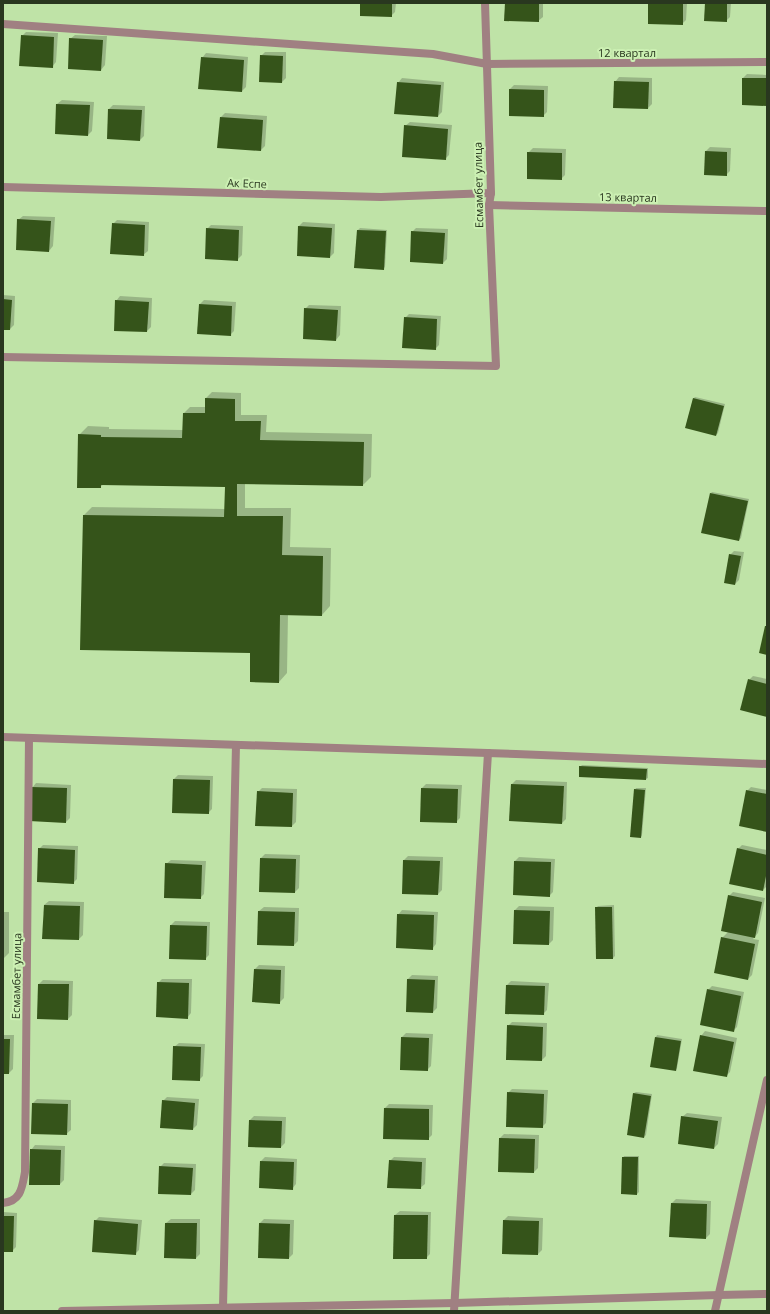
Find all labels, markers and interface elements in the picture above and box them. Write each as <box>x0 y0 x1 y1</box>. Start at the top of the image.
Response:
street label: 12 квартал <box>598 45 656 60</box>
street label: Есмамбет улица <box>470 142 486 228</box>
street label: Ак Еспе <box>227 175 267 191</box>
street label: 13 квартал <box>599 189 657 205</box>
street label: Есмамбет улица <box>8 933 24 1019</box>

